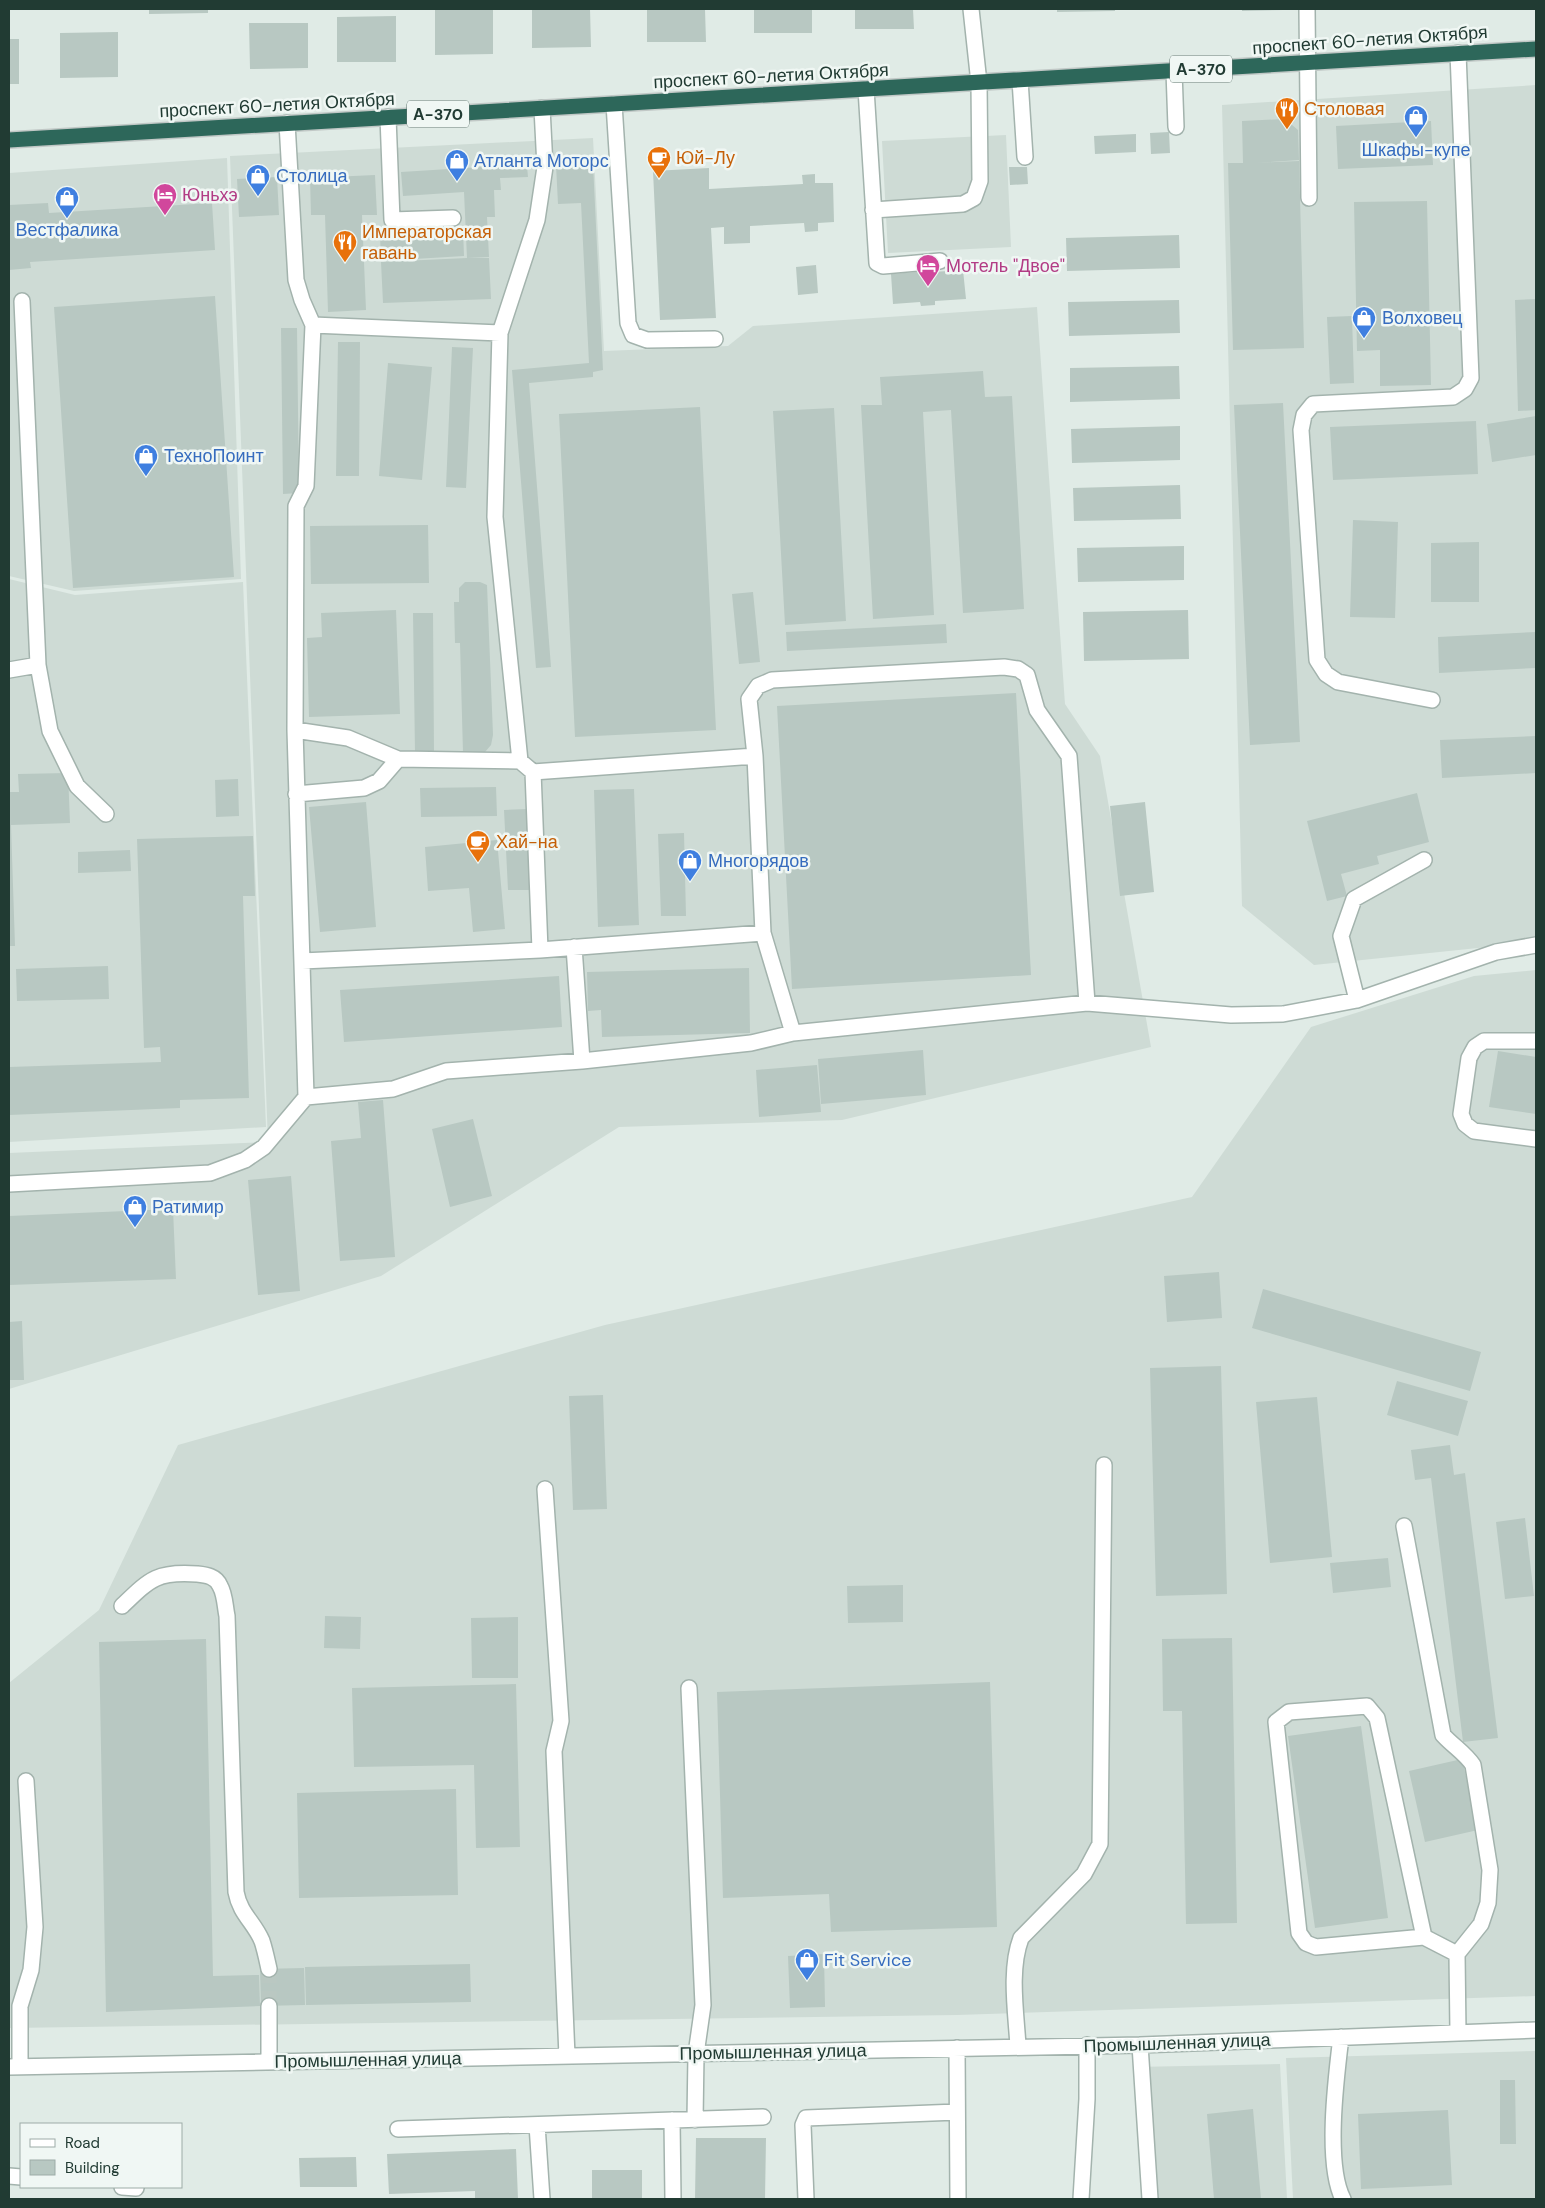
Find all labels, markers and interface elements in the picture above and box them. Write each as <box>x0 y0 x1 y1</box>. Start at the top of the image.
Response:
street label: проспект 60-летия Октября <box>1252 20 1488 60</box>
road number: А-370 <box>1170 56 1232 82</box>
street label: проспект 60-летия Октября <box>653 58 889 94</box>
street label: проспект 60-летия Октября <box>159 87 395 123</box>
restaurant icon: Столовая <box>1274 96 1300 130</box>
place label: Столовая <box>1304 97 1385 121</box>
road number: А-370 <box>407 100 469 128</box>
shop icon: Шкафы-купе <box>1403 104 1429 138</box>
place label: Шкафы-купе <box>1361 138 1471 162</box>
cafe icon: Юй-Лу <box>646 145 672 179</box>
place label: Юй-Лу <box>676 146 735 170</box>
shop icon: Атланта Моторс <box>444 148 470 182</box>
place label: Атланта Моторс <box>474 149 609 173</box>
shop icon: Столица <box>245 163 271 197</box>
place label: Столица <box>276 164 349 188</box>
hotel icon: Юньхэ <box>152 182 178 216</box>
place label: Юньхэ <box>182 183 238 207</box>
shop icon: Вестфалика <box>54 185 80 219</box>
place label: Вестфалика <box>16 218 119 242</box>
place label: Императорская гавань <box>362 220 492 265</box>
restaurant icon: Императорская гавань <box>332 229 358 263</box>
hotel icon: Мотель "Двое" <box>915 253 941 287</box>
place label: Мотель "Двое" <box>946 254 1065 278</box>
shop icon: Волховец <box>1351 305 1377 339</box>
place label: Волховец <box>1382 306 1463 330</box>
shop icon: ТехноПоинт <box>133 443 159 477</box>
place label: ТехноПоинт <box>164 444 264 468</box>
cafe icon: Хай-на <box>465 829 491 863</box>
place label: Хай-на <box>496 830 559 854</box>
shop icon: Многорядов <box>677 848 703 882</box>
place label: Многорядов <box>708 849 809 873</box>
shop icon: Ратимир <box>122 1194 148 1228</box>
place label: Ратимир <box>152 1195 224 1219</box>
shop icon: Fit Service <box>794 1947 820 1981</box>
place label: Fit Service <box>824 1948 911 1972</box>
street label: Промышленная улица <box>1083 2028 1272 2058</box>
street label: Промышленная улица <box>679 2038 868 2066</box>
street label: Промышленная улица <box>274 2046 463 2074</box>
legend <box>20 2123 182 2188</box>
text: Road <box>65 2133 100 2153</box>
text: Building <box>65 2158 120 2178</box>

